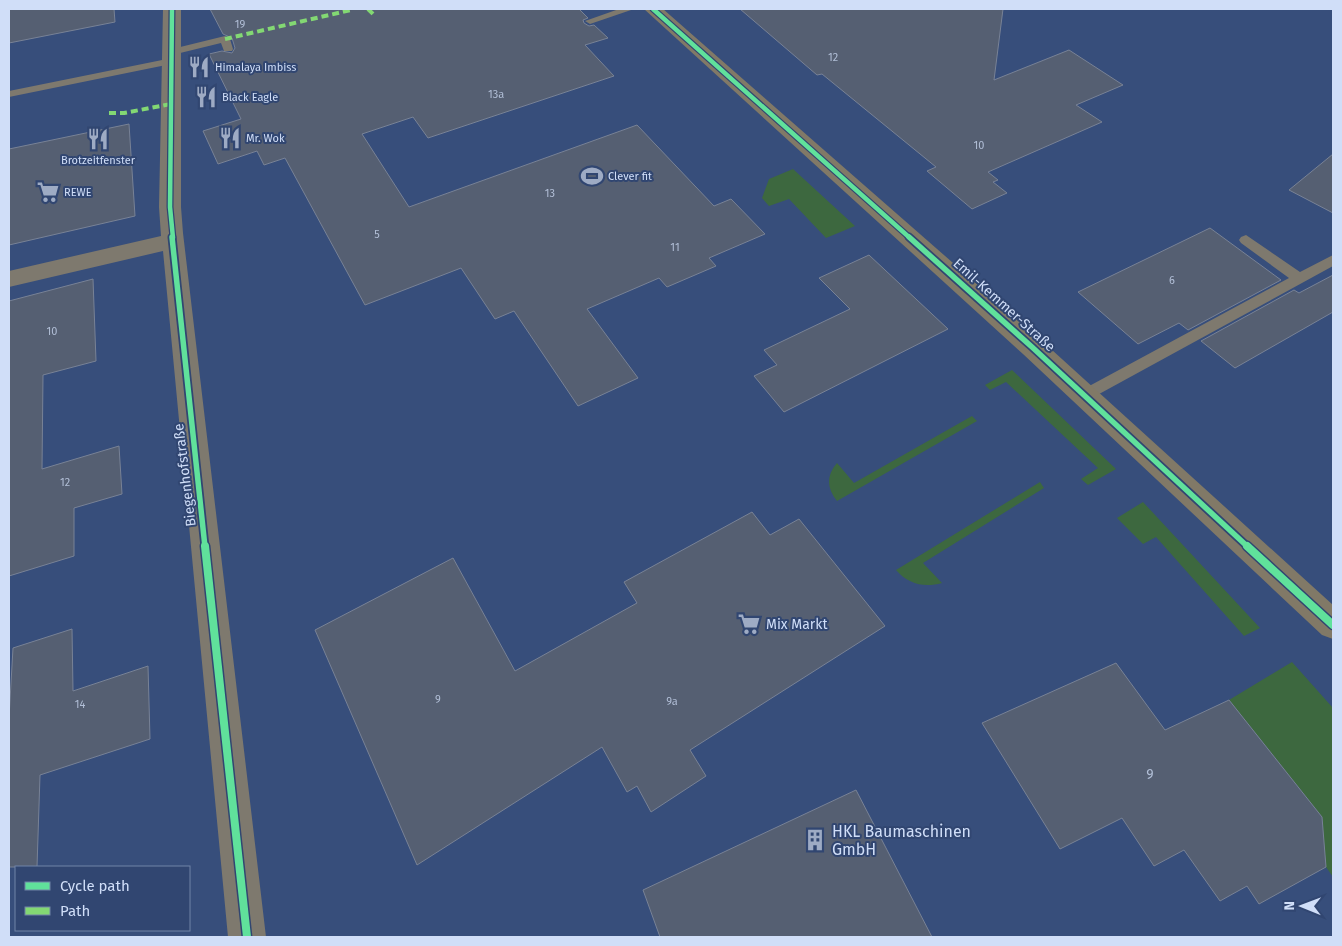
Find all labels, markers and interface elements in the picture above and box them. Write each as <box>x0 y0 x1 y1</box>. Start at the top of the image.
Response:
house number: 19 <box>235 18 245 31</box>
house number: 12 <box>828 51 838 64</box>
restaurant icon: Himalaya Imbiss <box>186 54 212 80</box>
place label: Himalaya Imbiss <box>215 61 296 74</box>
restaurant icon: Black Eagle <box>193 84 219 110</box>
house number: 13a <box>488 88 504 101</box>
place label: Black Eagle <box>222 91 278 104</box>
restaurant icon: Mr. Wok <box>217 125 243 151</box>
restaurant icon: Brotzeitfenster <box>85 126 111 152</box>
place label: Mr. Wok <box>246 132 285 145</box>
house number: 10 <box>974 139 984 152</box>
place label: Brotzeitfenster <box>61 154 136 167</box>
sports icon: Clever fit <box>579 163 605 189</box>
place label: Clever fit <box>608 170 652 183</box>
supermarket icon: REWE <box>35 179 61 205</box>
place label: REWE <box>64 186 92 199</box>
house number: 13 <box>545 187 555 200</box>
house number: 5 <box>374 228 380 241</box>
house number: 11 <box>670 241 680 254</box>
street label: Emil-Kemmer-Straße <box>949 255 1059 355</box>
house number: 6 <box>1169 274 1175 287</box>
house number: 10 <box>47 325 57 338</box>
street label: Biegenhofstraße <box>170 422 200 528</box>
house number: 12 <box>60 476 70 489</box>
supermarket icon: Mix Markt <box>736 611 762 637</box>
place label: Mix Markt <box>766 616 828 633</box>
house number: 9 <box>435 693 441 706</box>
house number: 9a <box>666 695 678 708</box>
house number: 14 <box>75 698 85 711</box>
house number: 9 <box>1146 766 1154 783</box>
place label: HKL Baumaschinen GmbH <box>832 822 971 859</box>
building icon: HKL Baumaschinen GmbH <box>802 827 828 853</box>
legend <box>15 866 190 931</box>
text: Cycle path <box>60 877 130 895</box>
north arrow <box>1277 881 1327 931</box>
text: N <box>1281 901 1298 911</box>
text: Path <box>60 902 90 920</box>

